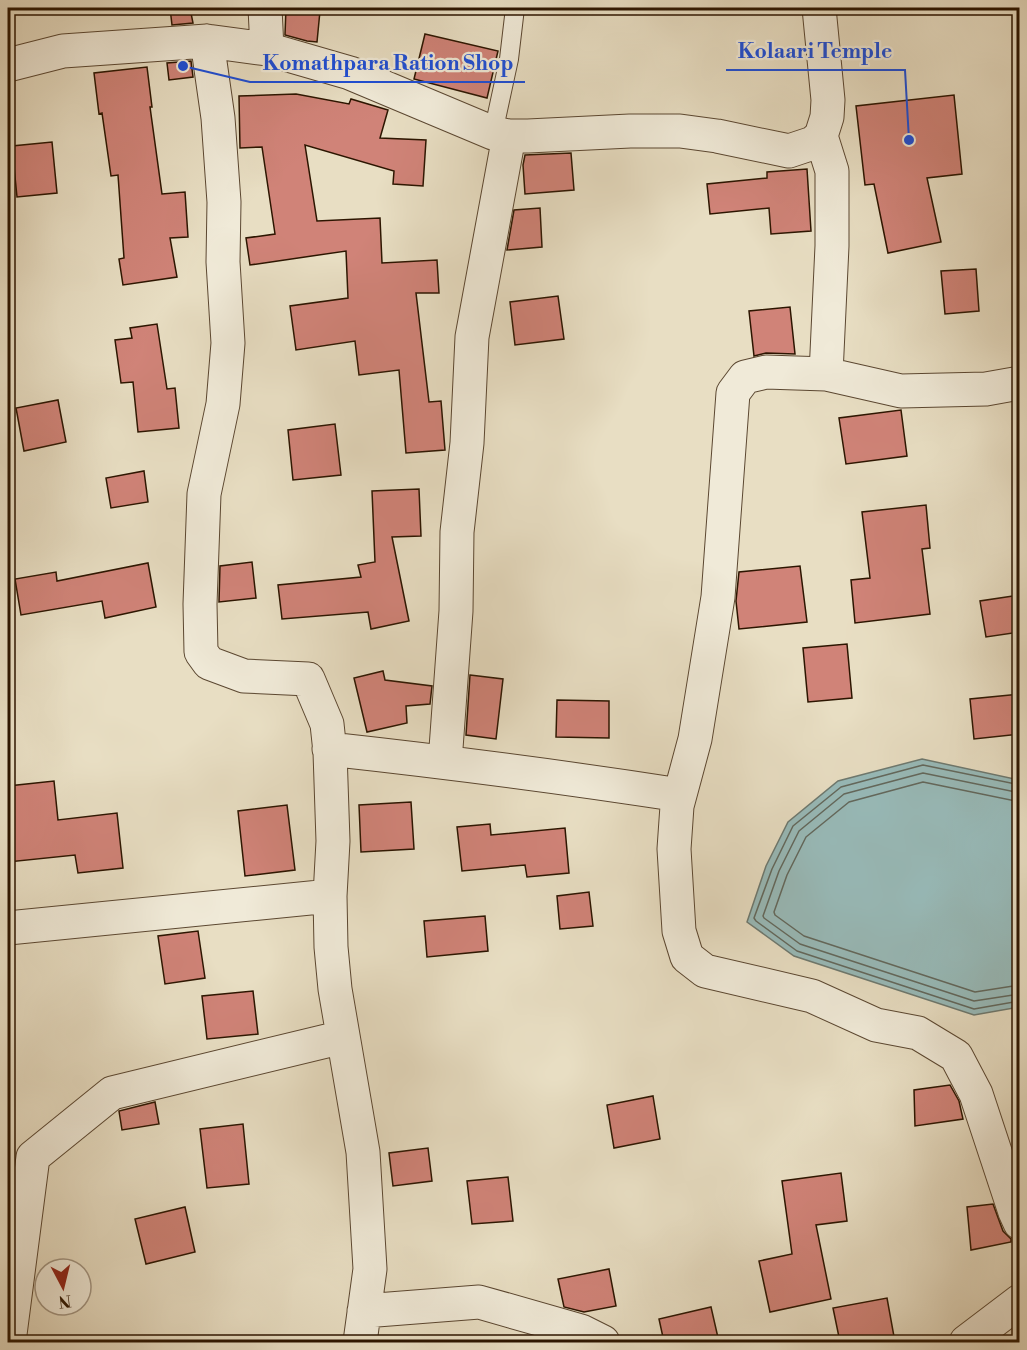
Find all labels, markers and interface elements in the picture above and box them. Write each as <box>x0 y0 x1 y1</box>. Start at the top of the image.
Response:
callout: Kolaari Temple <box>726 31 905 70</box>
text: Kolaari Temple <box>738 39 892 65</box>
callout: Komathpara Ration Shop <box>250 43 525 82</box>
text: Komathpara Ration Shop <box>262 51 514 77</box>
north arrow <box>33 1257 93 1317</box>
text: N <box>57 1290 72 1312</box>

